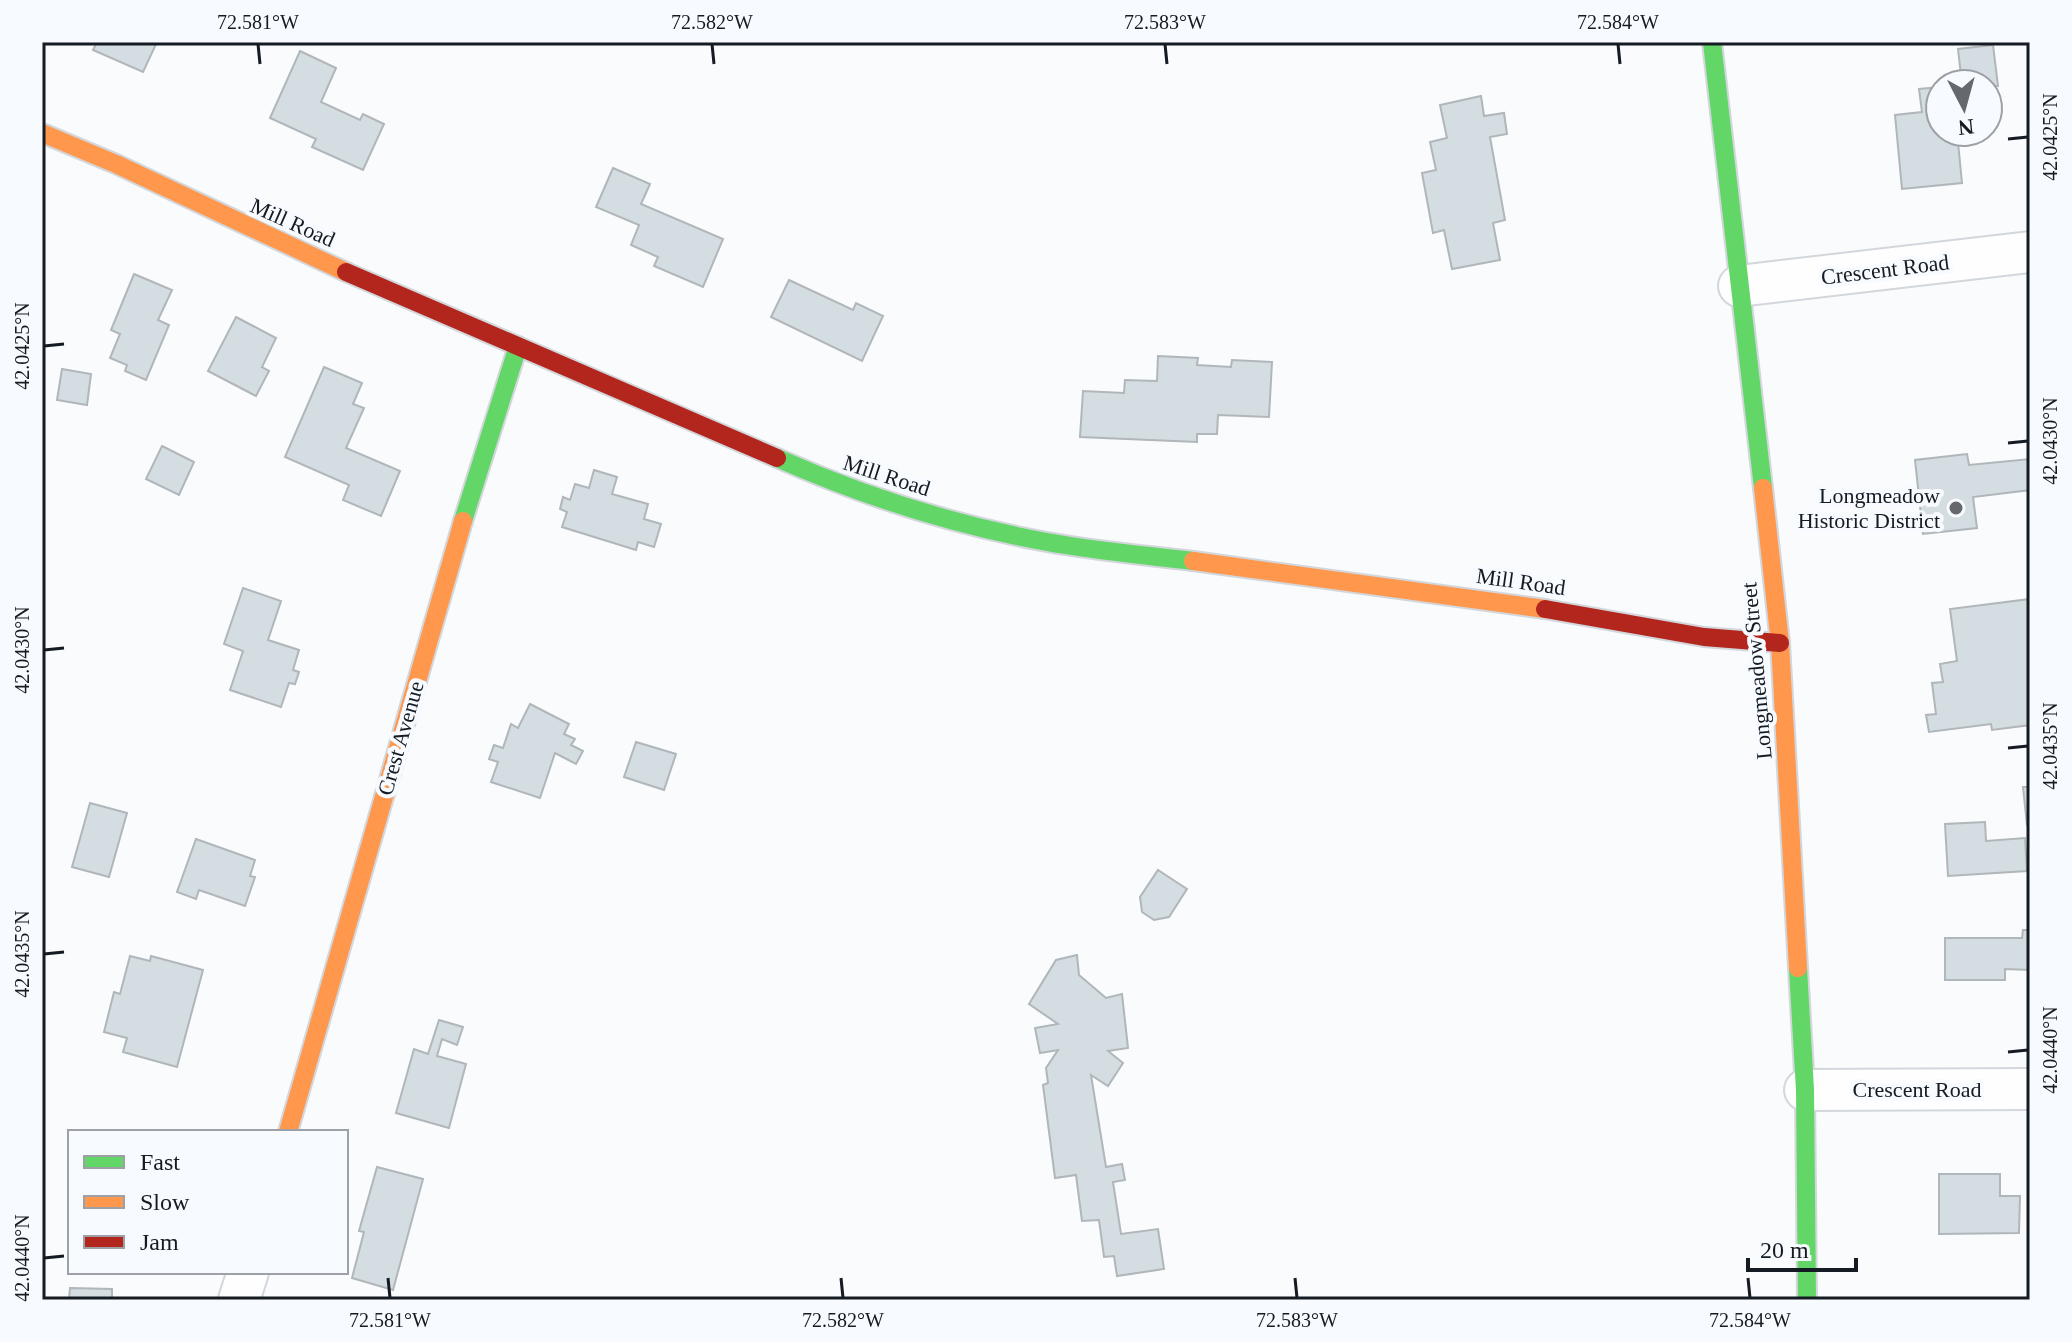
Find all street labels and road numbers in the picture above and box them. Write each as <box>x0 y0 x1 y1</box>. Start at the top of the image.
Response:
street label: Mill Road <box>247 193 339 252</box>
street label: Crescent Road <box>1820 249 1951 290</box>
street label: Mill Road <box>840 450 933 501</box>
street label: Mill Road <box>1475 563 1567 600</box>
street label: Longmeadow Street <box>1736 581 1777 761</box>
street label: Crest Avenue <box>372 678 429 798</box>
street label: Crescent Road <box>1853 1077 1981 1102</box>

